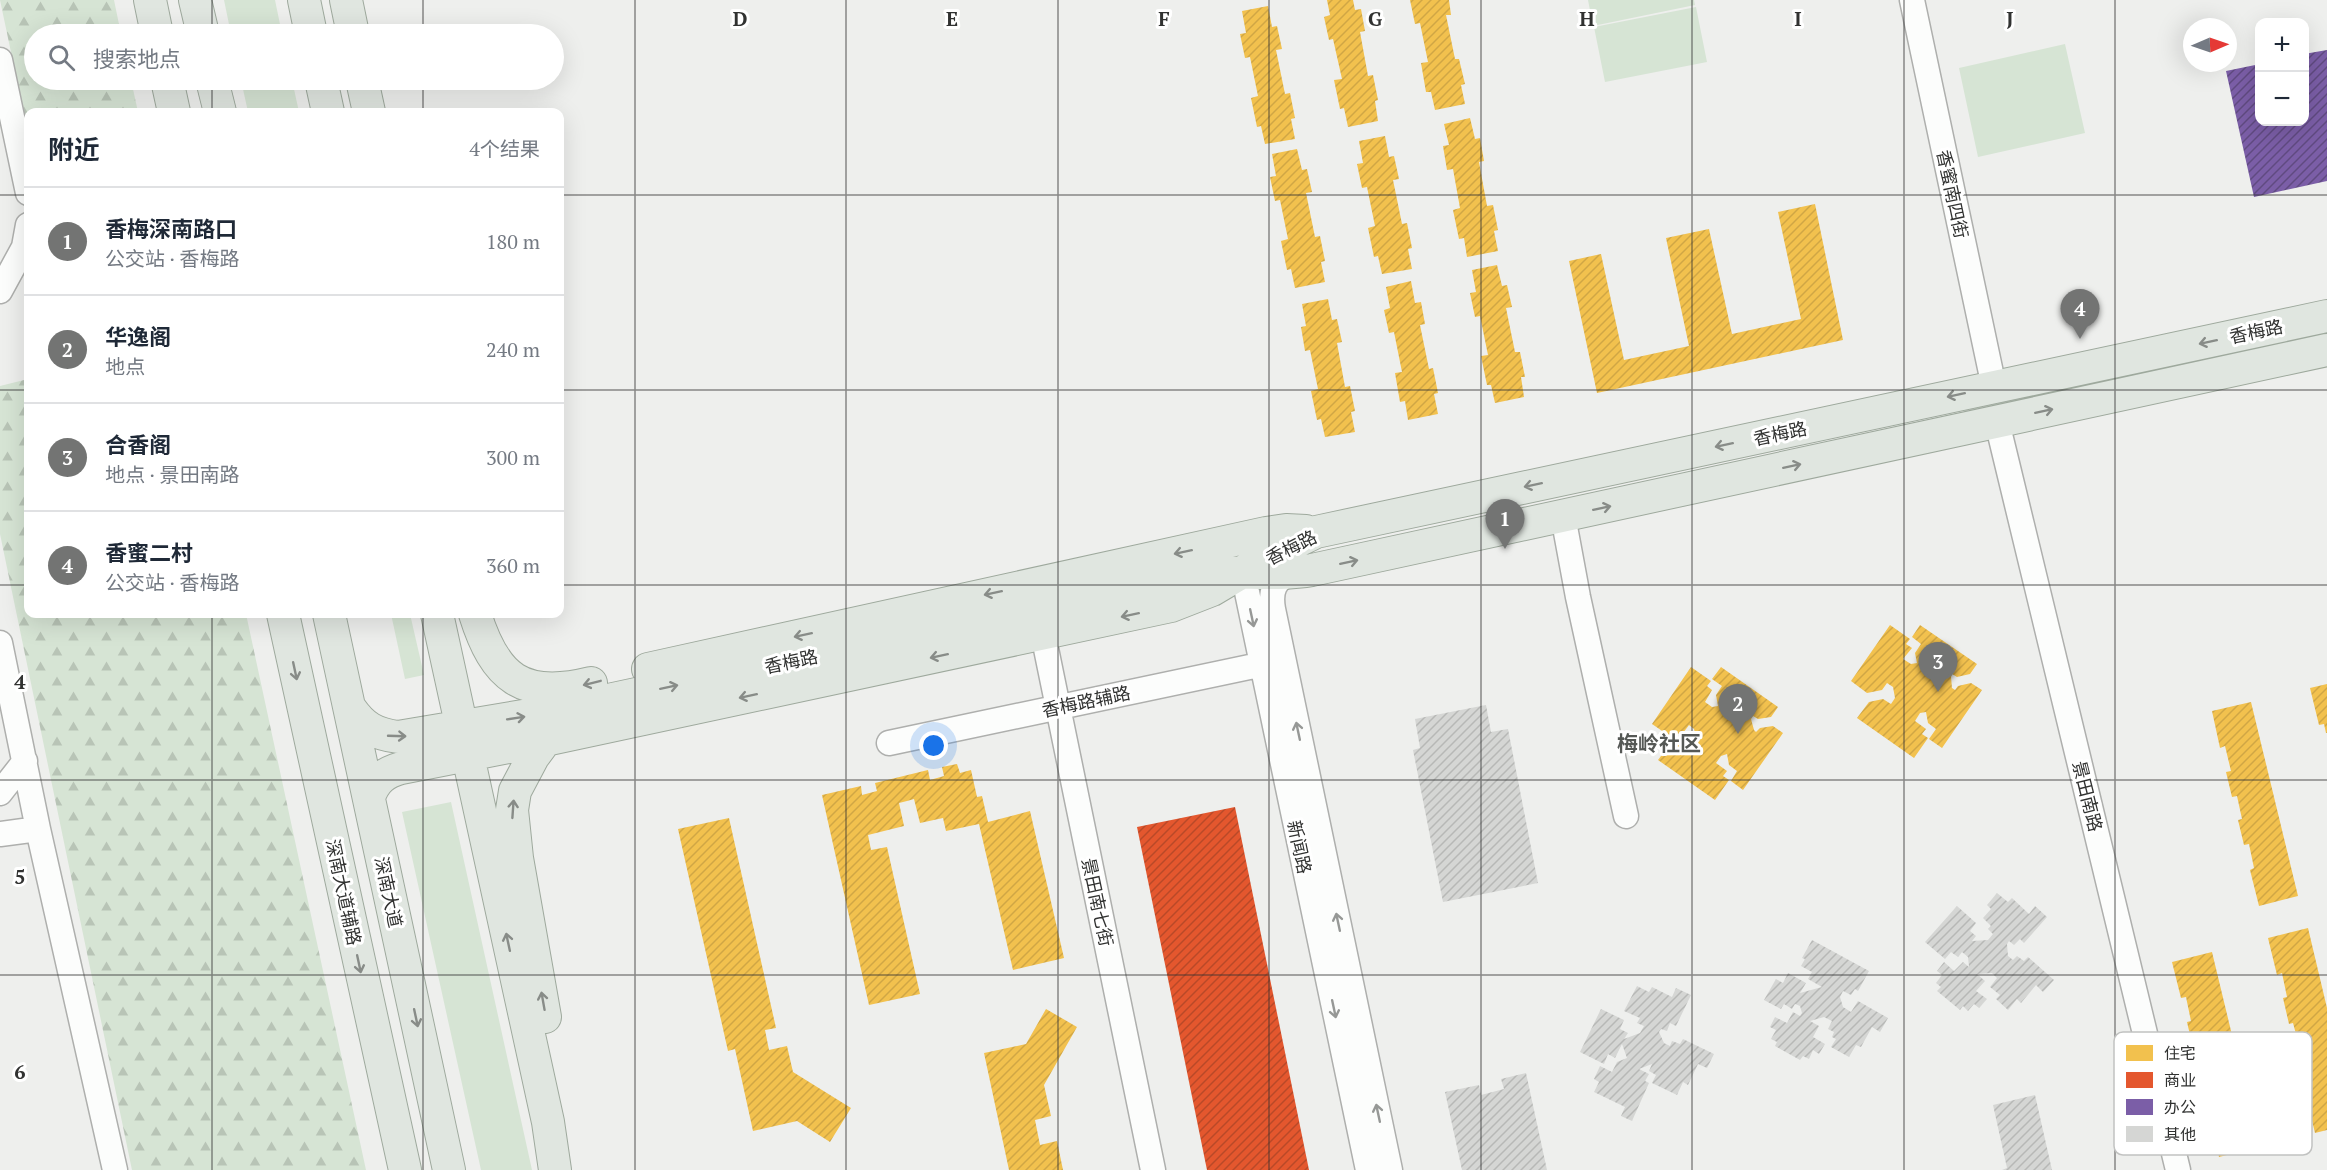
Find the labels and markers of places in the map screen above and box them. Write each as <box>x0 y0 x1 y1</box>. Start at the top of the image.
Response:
pin: 4 <box>2060 290 2100 339</box>
pin: 1 <box>1486 500 1524 549</box>
pin: 3 <box>1918 642 1958 692</box>
pin: 2 <box>1718 684 1758 734</box>

